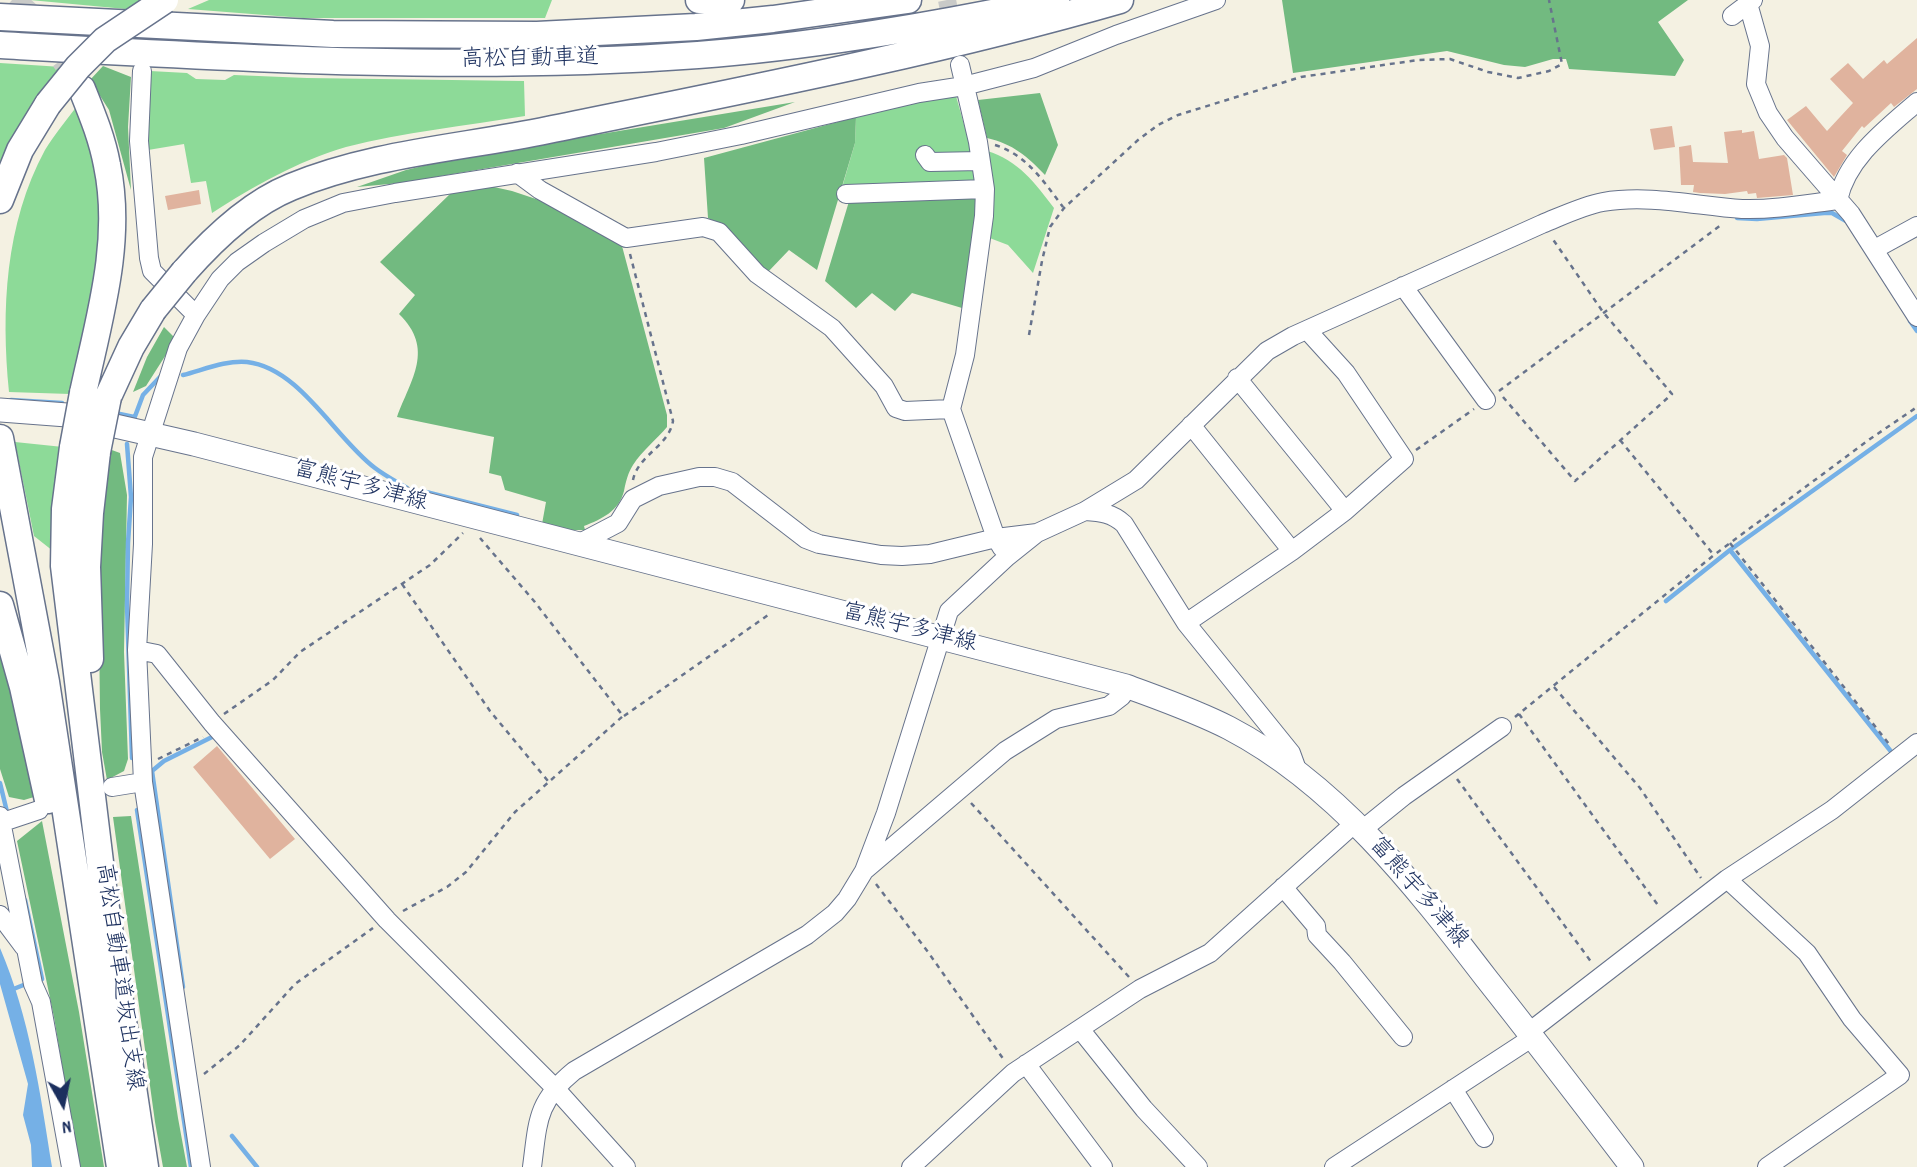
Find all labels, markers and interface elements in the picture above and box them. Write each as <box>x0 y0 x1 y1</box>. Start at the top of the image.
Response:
street label: 高松自動車道 <box>461 46 599 76</box>
street label: 富熊宇多津線 <box>290 457 430 519</box>
street label: 富熊宇多津線 <box>839 600 979 660</box>
street label: 富熊宇多津線 <box>1361 833 1473 955</box>
street label: 高松自動車道坂出支線 <box>87 861 147 1093</box>
north arrow <box>28 1069 98 1139</box>
text: N <box>60 1111 73 1139</box>

